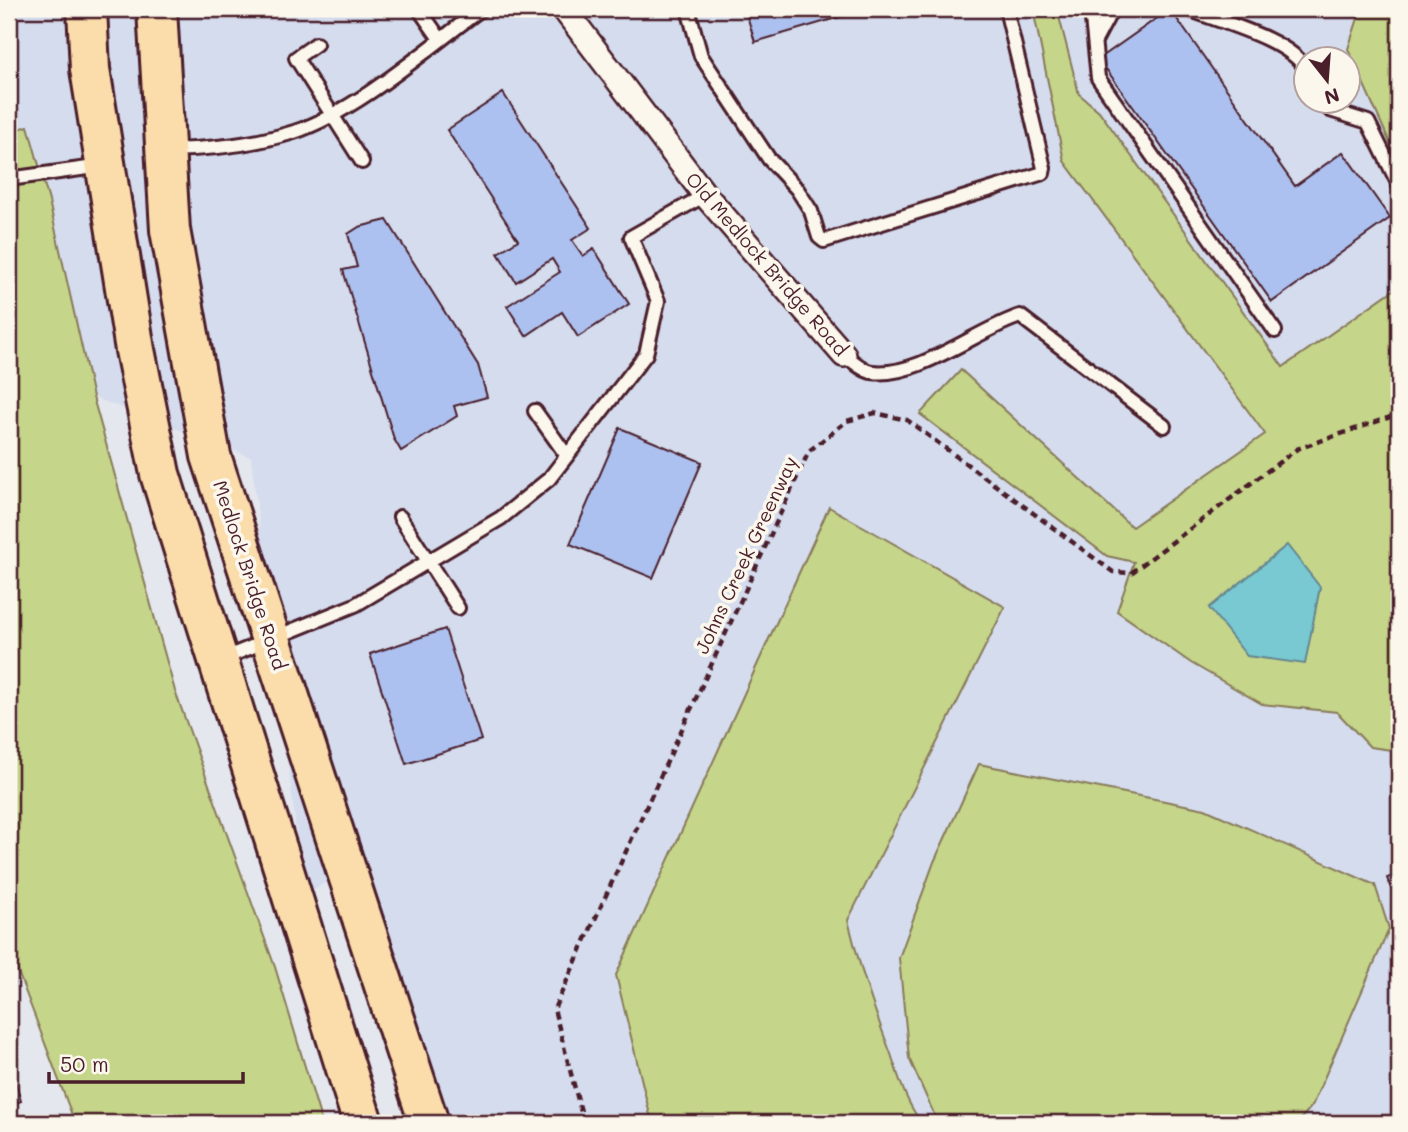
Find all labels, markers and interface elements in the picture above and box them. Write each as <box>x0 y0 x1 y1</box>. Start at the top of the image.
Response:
north arrow <box>1292 46 1362 116</box>
text: N <box>1322 83 1343 111</box>
street label: Old Medlock Bridge Road <box>681 167 854 361</box>
street label: Johns Creek Greenway <box>689 452 802 658</box>
street label: Medlock Bridge Road <box>208 477 293 673</box>
scale bar <box>49 1041 243 1085</box>
text: 50 m <box>60 1050 109 1077</box>

